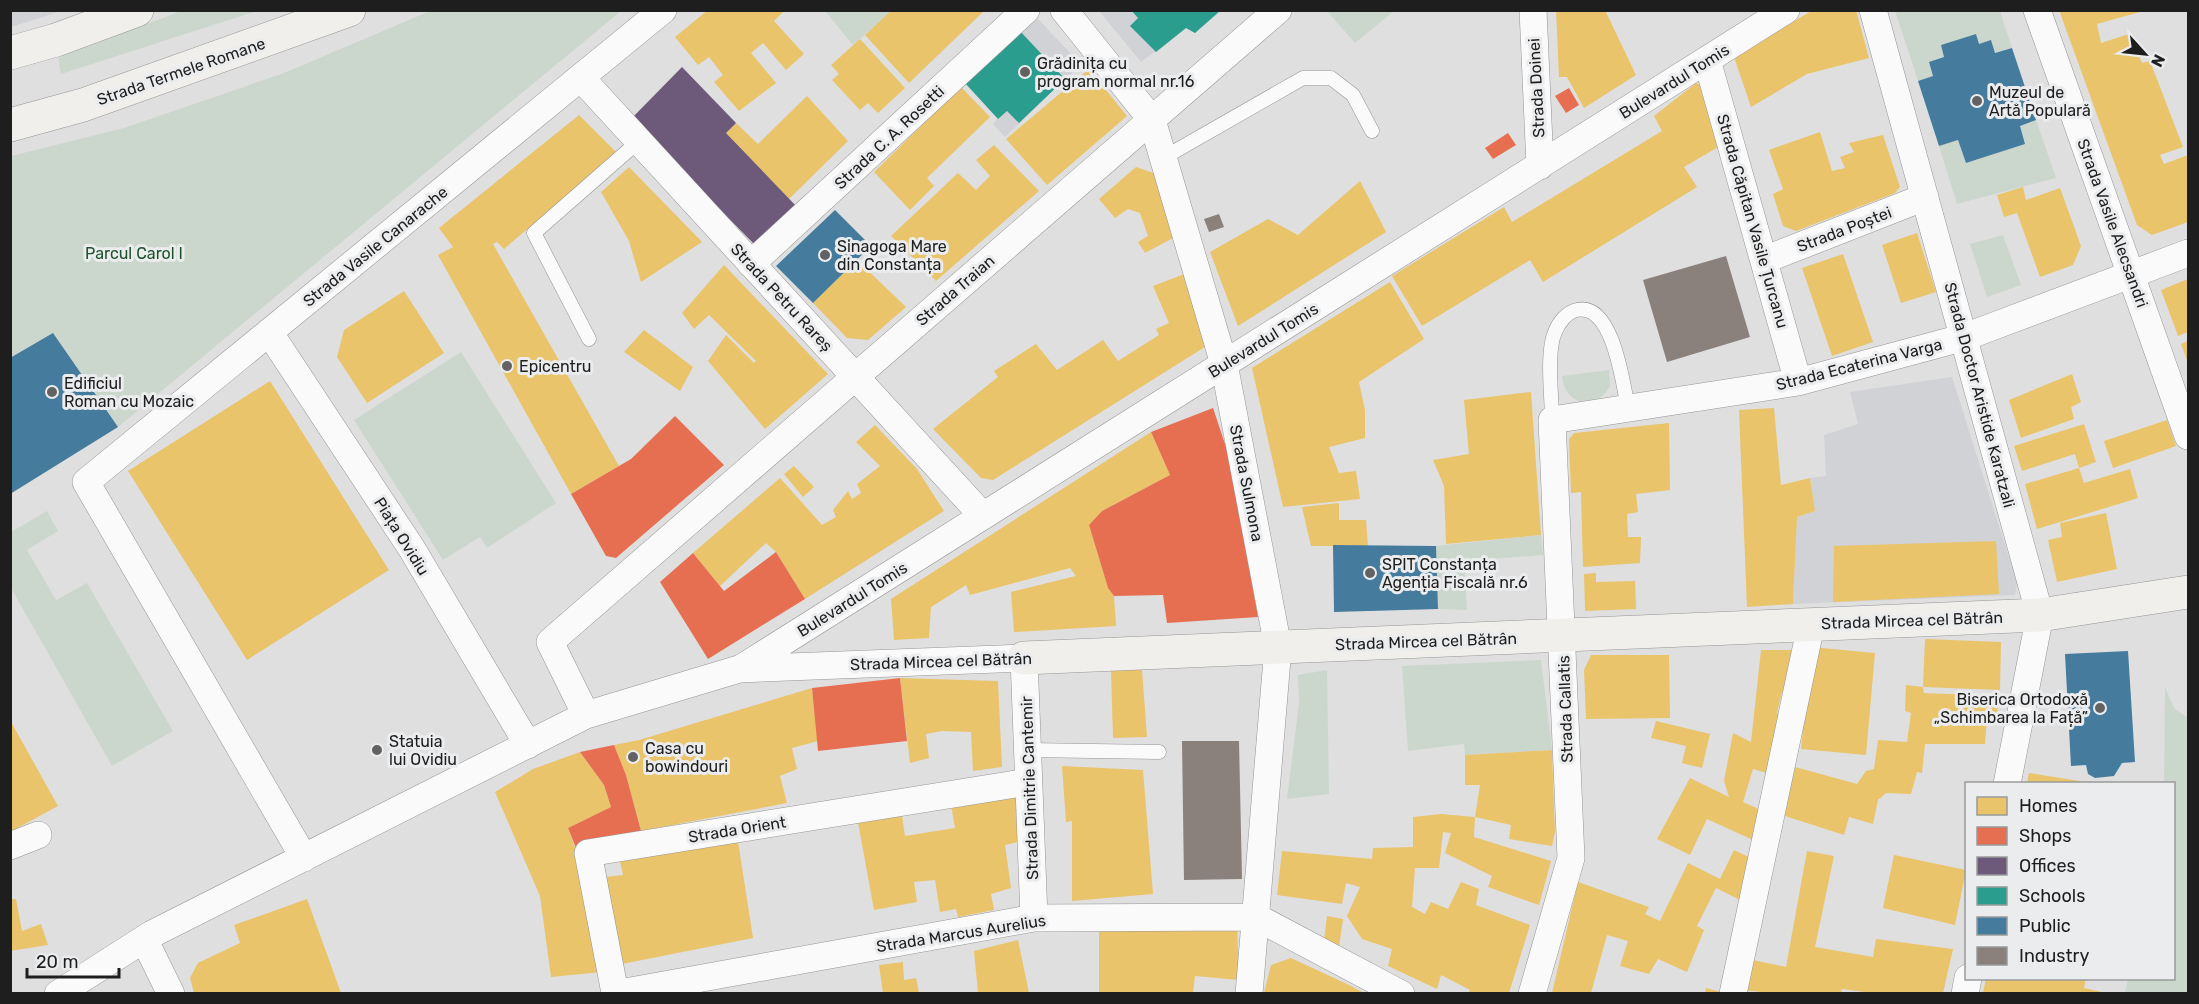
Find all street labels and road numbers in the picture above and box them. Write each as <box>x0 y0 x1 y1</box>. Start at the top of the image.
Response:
street label: Strada Termele Romane <box>94 34 268 109</box>
street label: Strada Doinei <box>1524 38 1549 138</box>
street label: Bulevardul Tomis <box>1616 40 1733 123</box>
street label: Strada C. A. Rosetti <box>831 82 948 193</box>
street label: Strada Căpitan Vasile Țurcanu <box>1713 112 1792 330</box>
street label: Strada Vasile Alecsandri <box>2073 136 2152 310</box>
street label: Strada Vasile Canarache <box>299 182 451 311</box>
street label: Strada Poștei <box>1794 203 1894 256</box>
street label: Strada Petru Rareș <box>727 239 837 355</box>
street label: Strada Traian <box>912 251 999 330</box>
street label: Strada Doctor Aristide Karatzali <box>1940 280 2019 510</box>
street label: Bulevardul Tomis <box>1205 299 1322 382</box>
street label: Strada Ecaterina Varga <box>1774 335 1944 394</box>
street label: Strada Sulmona <box>1226 423 1267 543</box>
street label: Piața Ovidiu <box>370 494 433 579</box>
street label: Bulevardul Tomis <box>794 558 911 641</box>
street label: Strada Mircea cel Bătrân <box>1821 608 2003 633</box>
street label: Strada Mircea cel Bătrân <box>1335 629 1517 654</box>
street label: Strada Mircea cel Bătrân <box>850 649 1032 674</box>
street label: Strada Callatis <box>1554 655 1577 763</box>
street label: Strada Dimitrie Cantemir <box>1017 696 1042 880</box>
street label: Strada Orient <box>687 812 787 847</box>
street label: Strada Marcus Aurelius <box>875 911 1047 956</box>

